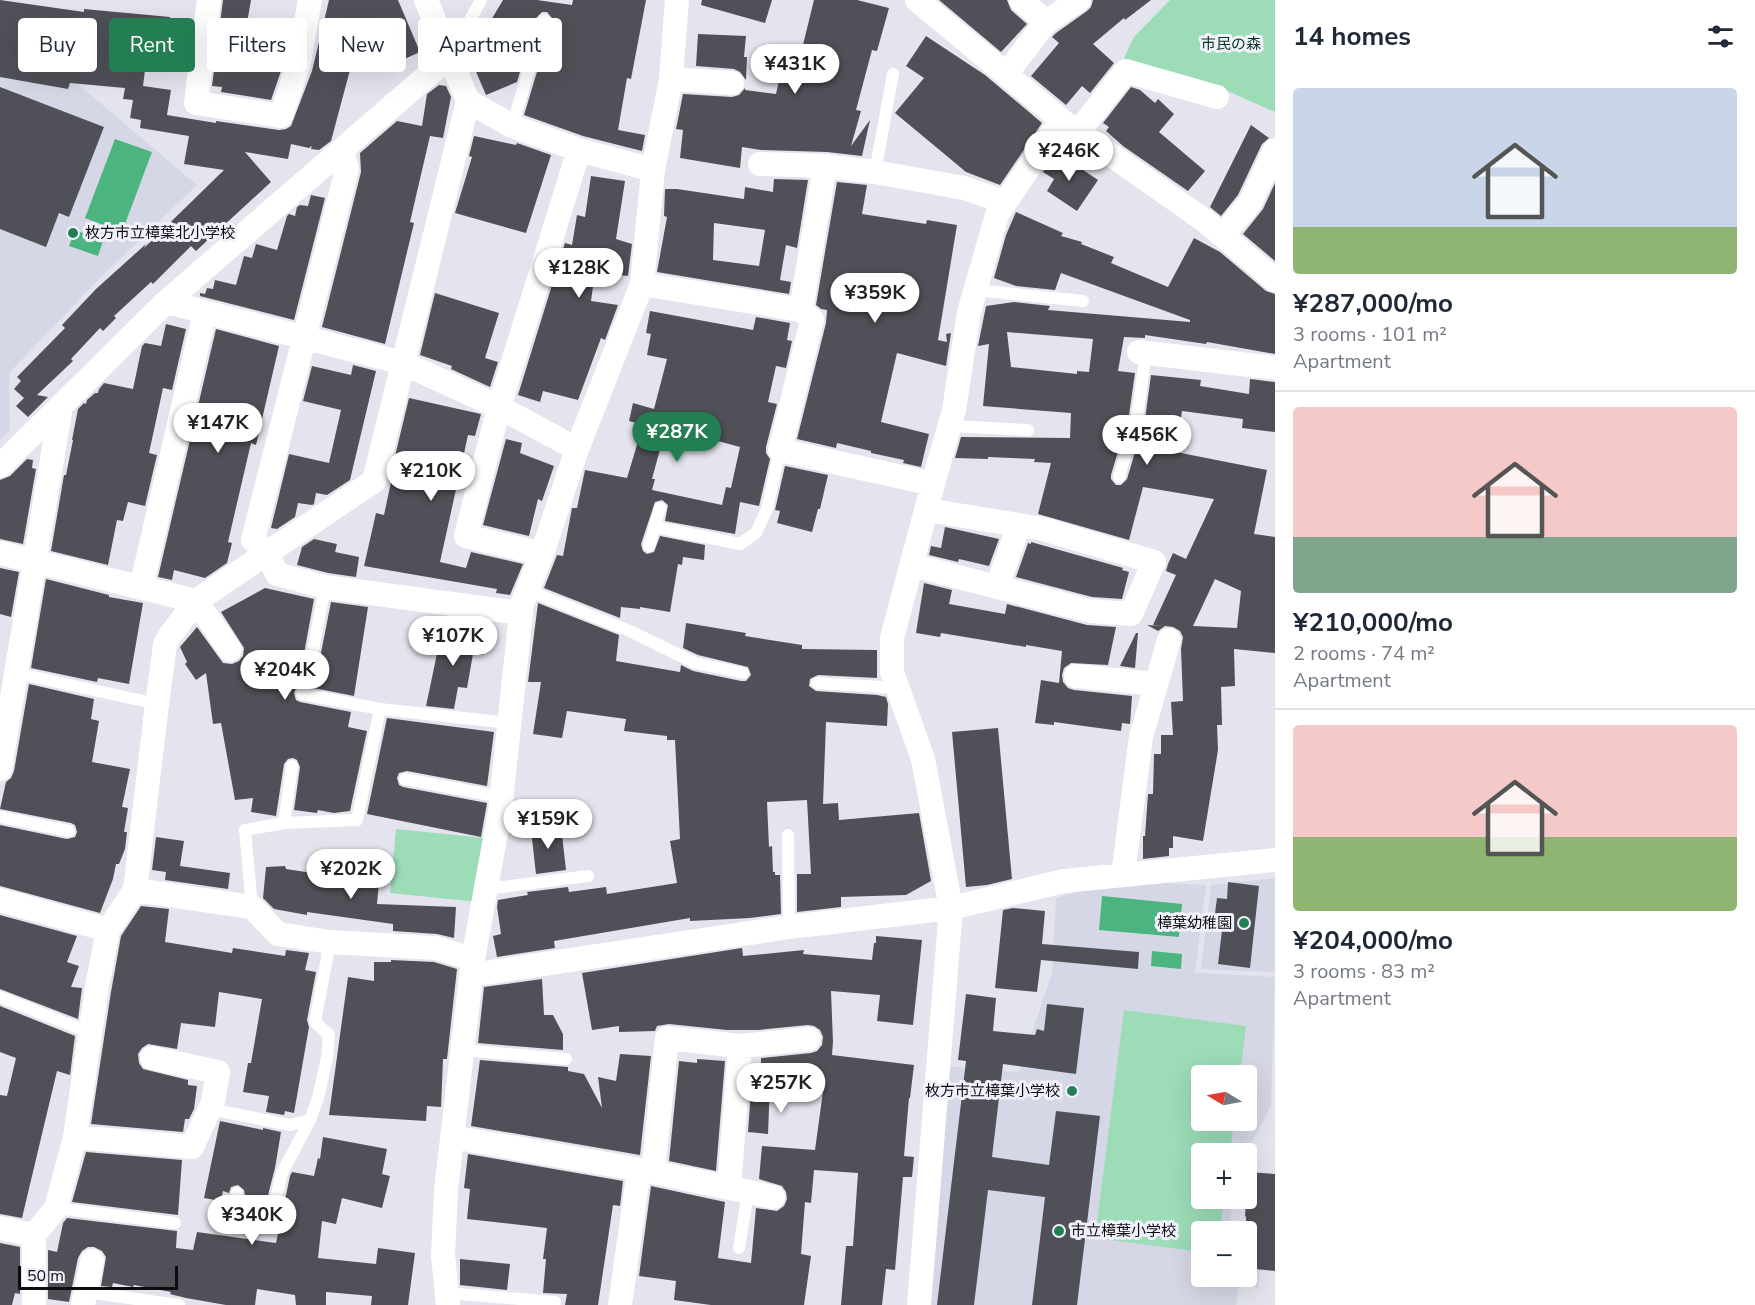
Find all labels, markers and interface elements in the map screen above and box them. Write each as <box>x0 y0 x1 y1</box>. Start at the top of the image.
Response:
chip: Buy <box>18 18 97 72</box>
chip: Rent <box>109 18 195 72</box>
chip: Filters <box>207 18 307 72</box>
chip: New <box>319 18 406 72</box>
chip: Apartment <box>418 18 562 72</box>
text: 14 homes <box>1293 19 1411 54</box>
icon: filters <box>1704 20 1737 53</box>
park label: 市民の森 <box>1201 34 1261 54</box>
pin: ¥431K <box>753 44 837 95</box>
text: ¥431K <box>764 50 826 77</box>
icon: home <box>1461 127 1569 235</box>
pin: ¥246K <box>1027 131 1111 182</box>
text: ¥246K <box>1038 137 1100 164</box>
place label: 枚方市立樟葉北小学校 <box>85 223 235 243</box>
marker: 枚方市立樟葉北小学校 <box>66 226 80 240</box>
pin: ¥128K <box>537 248 621 299</box>
text: ¥128K <box>548 254 610 281</box>
pin: ¥359K <box>833 273 917 324</box>
text: ¥359K <box>844 279 906 306</box>
text: ¥287,000/mo <box>1293 286 1453 321</box>
text: 3 rooms · 101 m² <box>1293 321 1447 348</box>
text: Apartment <box>1293 348 1391 375</box>
pin: ¥147K <box>176 403 260 454</box>
text: ¥147K <box>187 409 249 436</box>
pin: ¥287K <box>635 412 719 463</box>
pin: ¥456K <box>1105 415 1189 466</box>
text: ¥287K <box>646 418 708 445</box>
text: ¥456K <box>1116 421 1178 448</box>
icon: home <box>1461 446 1569 554</box>
pin: ¥210K <box>389 451 473 502</box>
text: ¥210K <box>400 457 462 484</box>
text: ¥210,000/mo <box>1293 605 1453 640</box>
pin: ¥107K <box>411 616 495 667</box>
text: ¥107K <box>422 622 484 649</box>
text: 2 rooms · 74 m² <box>1293 640 1435 667</box>
pin: ¥204K <box>243 650 327 701</box>
text: ¥204K <box>254 656 316 683</box>
text: Apartment <box>1293 667 1391 694</box>
icon: home <box>1461 764 1569 872</box>
pin: ¥159K <box>506 799 590 850</box>
text: ¥159K <box>517 805 579 832</box>
pin: ¥202K <box>309 849 393 900</box>
text: ¥202K <box>320 855 382 882</box>
place label: 樟葉幼稚園 <box>1157 913 1232 933</box>
marker: 樟葉幼稚園 <box>1237 916 1251 930</box>
text: ¥204,000/mo <box>1293 923 1453 958</box>
text: 3 rooms · 83 m² <box>1293 958 1435 985</box>
text: Apartment <box>1293 985 1391 1012</box>
pin: ¥257K <box>739 1063 823 1114</box>
north arrow <box>1191 1065 1257 1131</box>
map controls <box>1191 1065 1257 1287</box>
text: ¥257K <box>750 1069 812 1096</box>
place label: 枚方市立樟葉小学校 <box>925 1081 1060 1101</box>
marker: 枚方市立樟葉小学校 <box>1065 1084 1079 1098</box>
button: + <box>1191 1143 1257 1209</box>
pin: ¥340K <box>210 1195 294 1246</box>
text: ¥340K <box>221 1201 283 1228</box>
place label: 市立樟葉小学校 <box>1071 1221 1176 1241</box>
button: − <box>1191 1221 1257 1287</box>
marker: 市立樟葉小学校 <box>1052 1224 1066 1238</box>
scale bar <box>18 1263 178 1290</box>
text: 50 m <box>27 1265 64 1287</box>

